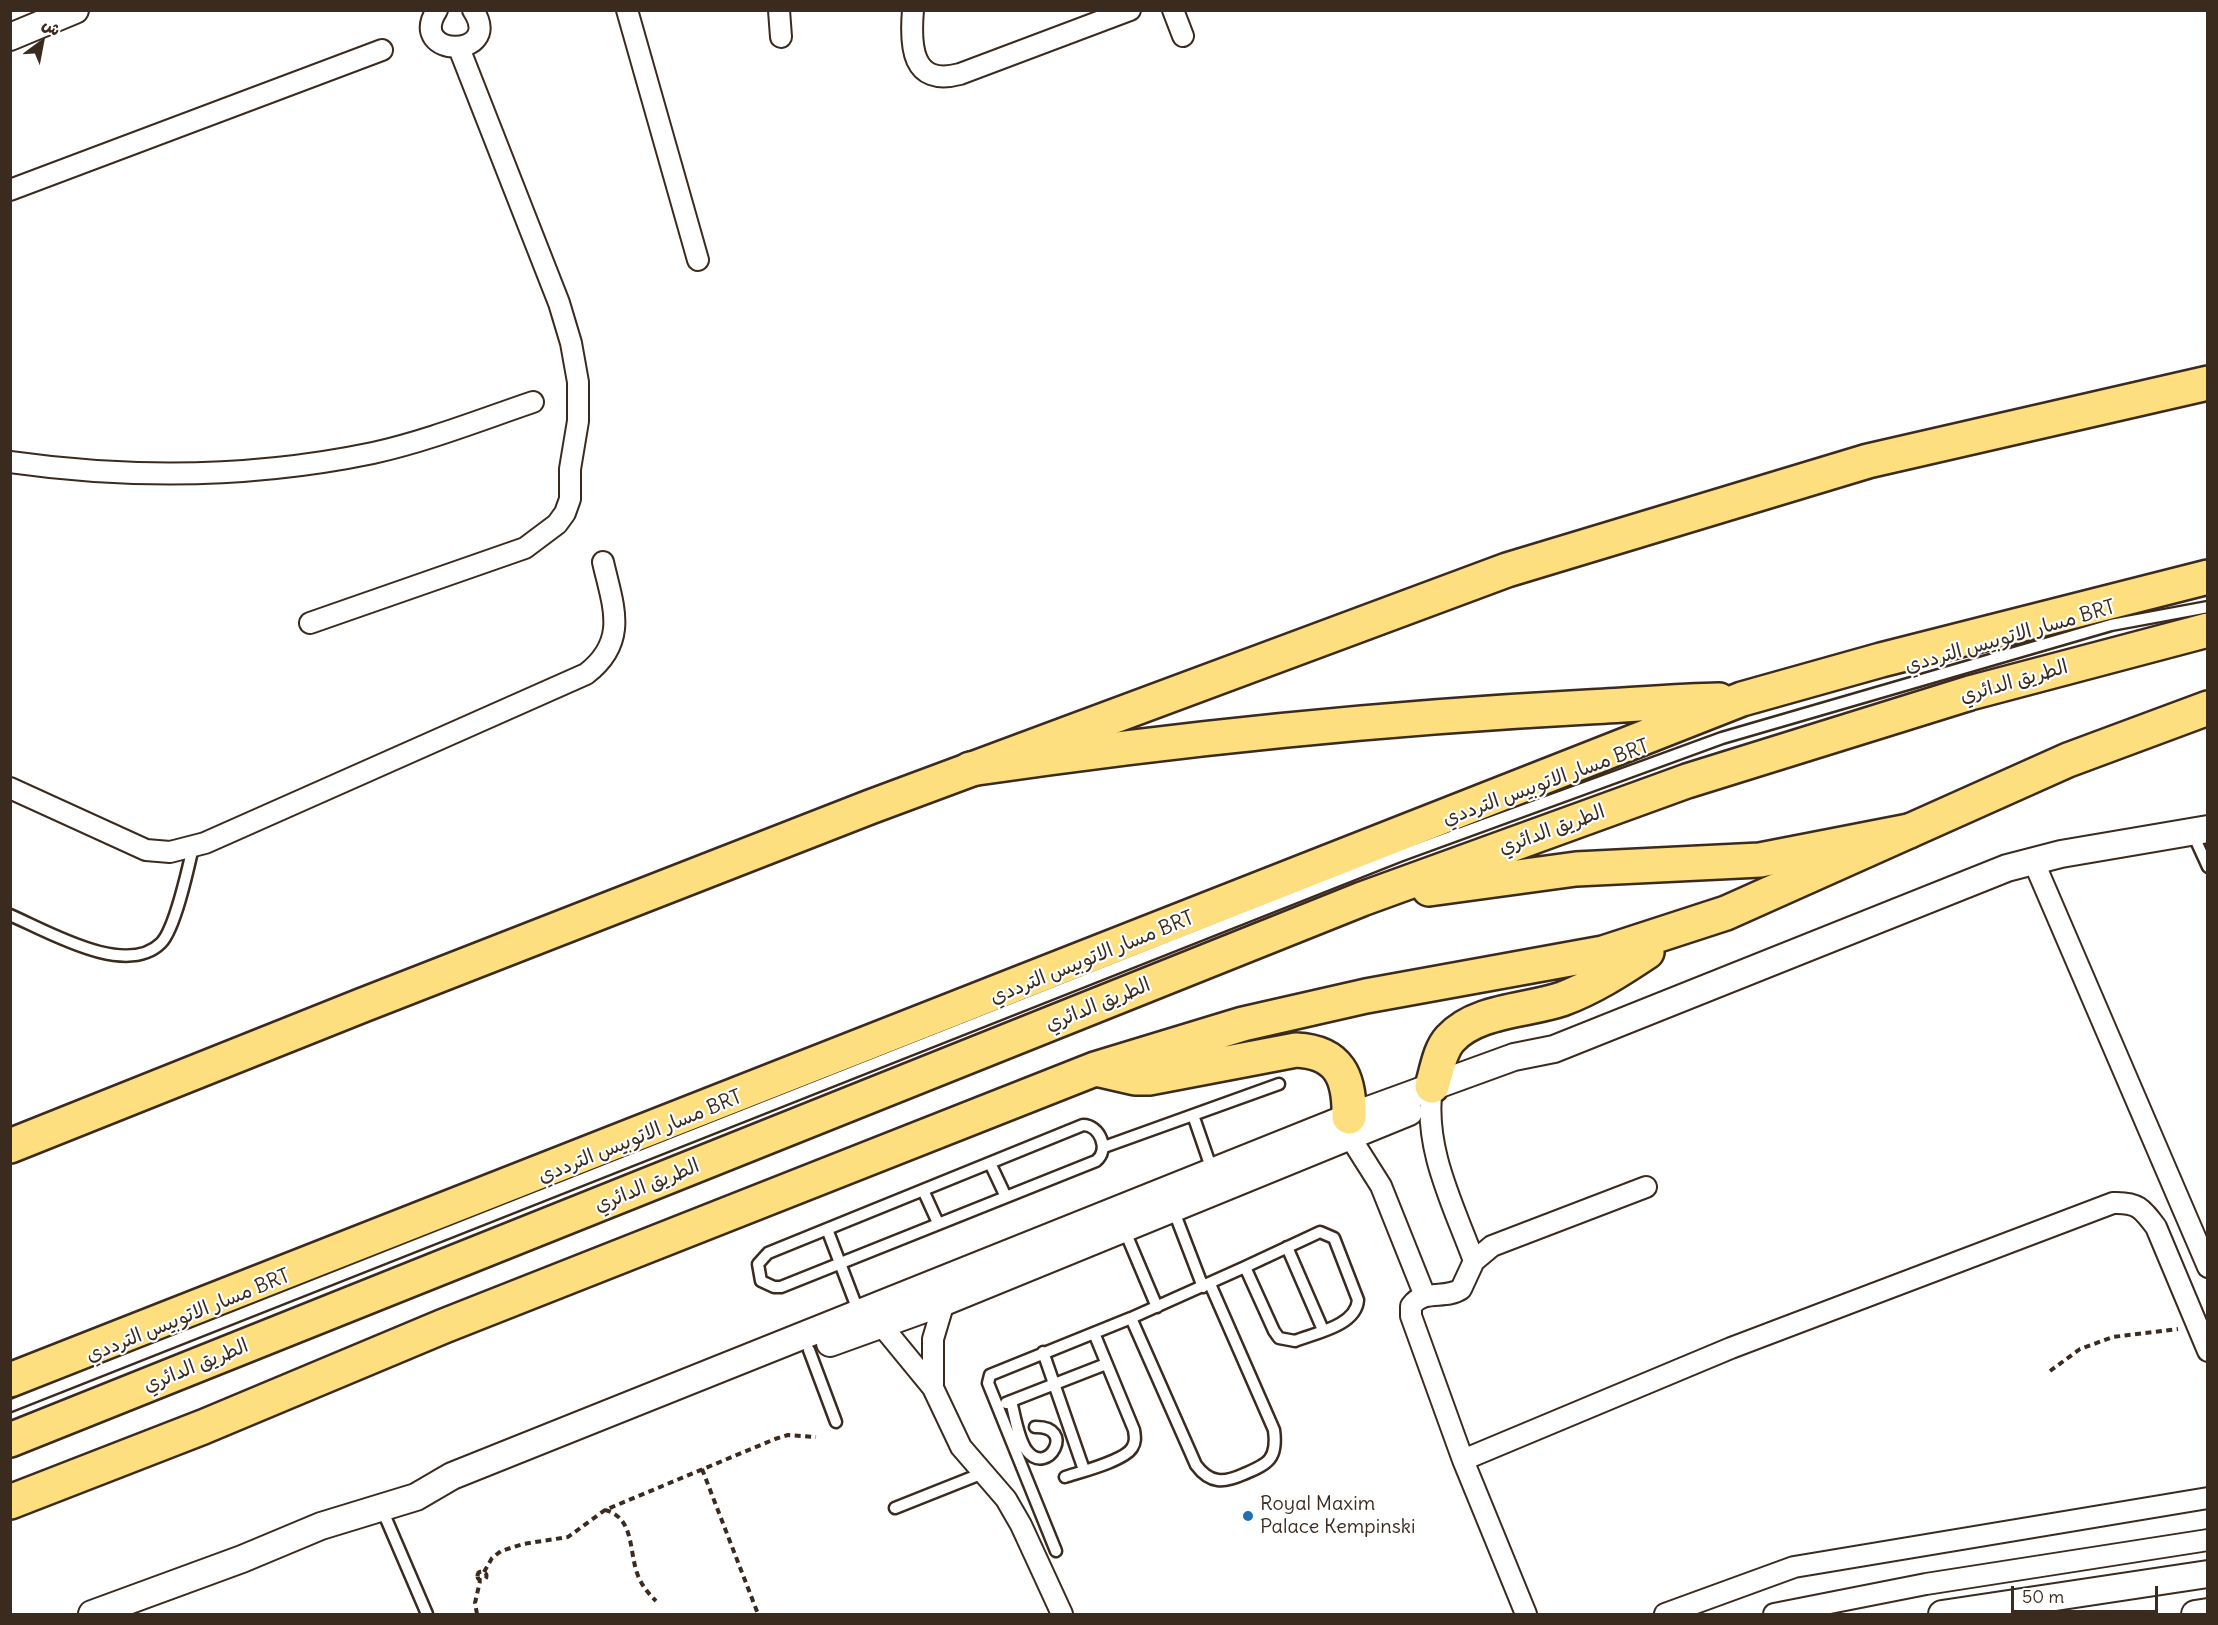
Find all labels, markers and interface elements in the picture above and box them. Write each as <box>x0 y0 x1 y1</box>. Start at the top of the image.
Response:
north arrow <box>12 12 72 72</box>
text: ش <box>39 14 64 40</box>
street label: مسار الاتوبيس الترددي BRT <box>1902 595 2118 679</box>
street label: الطريق الدائري <box>1957 655 2071 709</box>
street label: مسار الاتوبيس الترددي BRT <box>1440 734 1652 832</box>
street label: الطريق الدائري <box>1496 800 1608 860</box>
street label: مسار الاتوبيس الترددي BRT <box>987 906 1197 1010</box>
street label: الطريق الدائري <box>1042 973 1154 1037</box>
street label: مسار الاتوبيس الترددي BRT <box>535 1085 745 1189</box>
street label: الطريق الدائري <box>591 1154 703 1218</box>
street label: مسار الاتوبيس الترددي BRT <box>83 1264 293 1368</box>
street label: الطريق الدائري <box>140 1334 252 1398</box>
place label: Royal Maxim Palace Kempinski <box>1260 1492 1416 1539</box>
marker: Royal Maxim Palace Kempinski <box>1241 1509 1255 1523</box>
scale bar <box>2014 1574 2161 1612</box>
text: 50 m <box>2022 1585 2064 1608</box>

